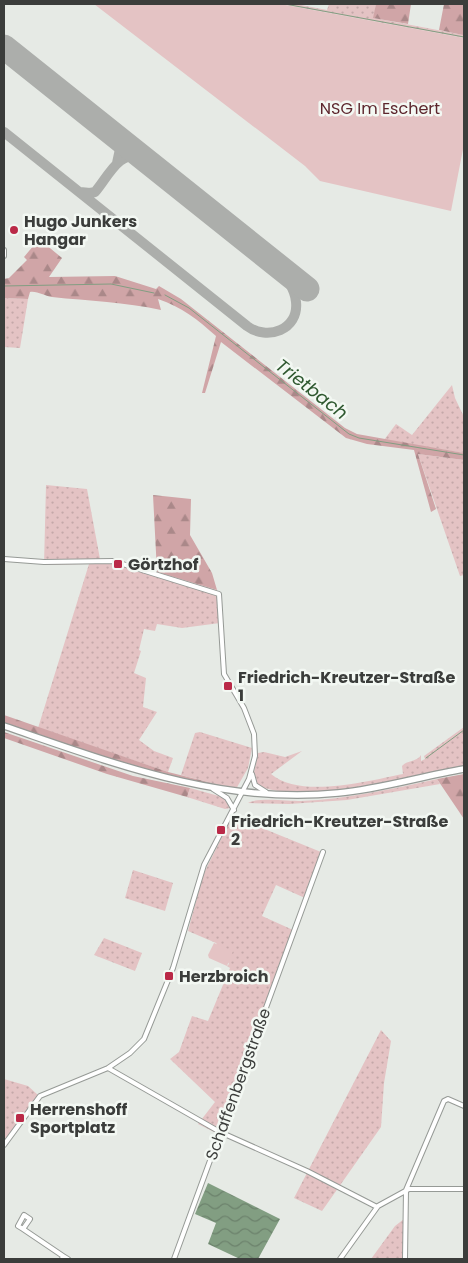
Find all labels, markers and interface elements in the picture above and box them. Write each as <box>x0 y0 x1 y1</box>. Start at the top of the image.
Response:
park label: NSG Im Eschert <box>320 97 440 120</box>
place label: Hugo Junkers Hangar <box>24 210 137 251</box>
marker: Hugo Junkers Hangar <box>8 224 20 236</box>
water label: Trietbach <box>271 353 353 425</box>
place label: Görtzhof <box>128 553 199 576</box>
marker: Görtzhof <box>112 558 124 570</box>
place label: Friedrich-Kreutzer-Straße 1 <box>238 666 456 707</box>
marker: Friedrich-Kreutzer-Straße 1 <box>222 680 234 692</box>
place label: Friedrich-Kreutzer-Straße 2 <box>231 810 449 851</box>
marker: Friedrich-Kreutzer-Straße 2 <box>215 824 227 836</box>
place label: Herzbroich <box>179 965 268 988</box>
marker: Herzbroich <box>163 970 175 982</box>
street label: Schaffenbergstraße <box>200 1005 276 1163</box>
place label: Herrenshoff Sportplatz <box>30 1098 128 1139</box>
marker: Herrenshoff Sportplatz <box>14 1112 26 1124</box>

